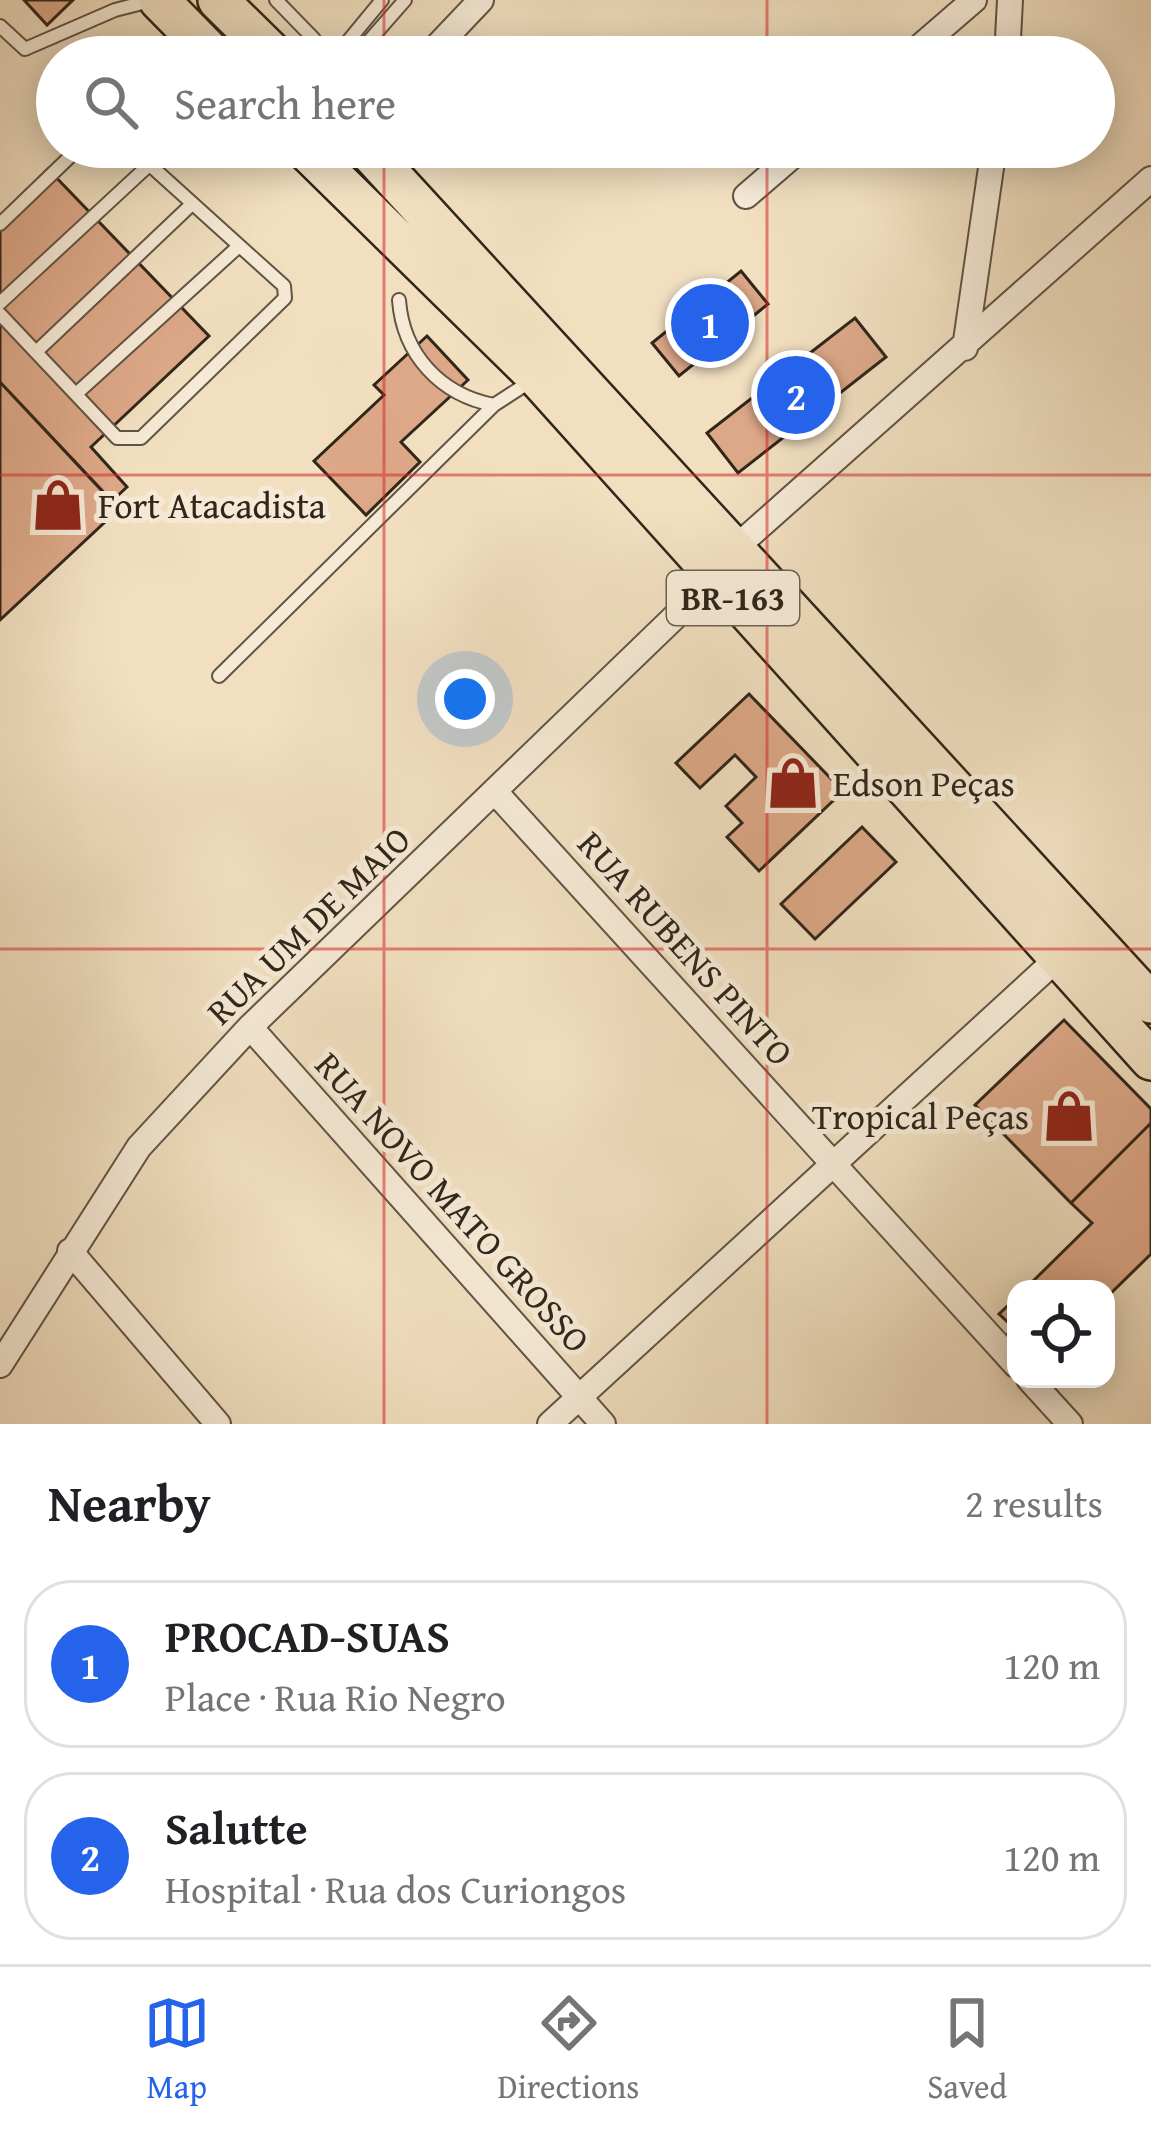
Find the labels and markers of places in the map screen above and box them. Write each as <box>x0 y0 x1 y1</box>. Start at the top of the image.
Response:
pin: 1 <box>671 278 749 368</box>
pin: 2 <box>757 350 835 440</box>
shop icon: Fort Atacadista <box>29 476 87 534</box>
place label: Fort Atacadista <box>98 478 326 531</box>
shop icon: Edson Peças <box>764 754 822 812</box>
place label: Edson Peças <box>833 756 1015 809</box>
shop icon: Tropical Peças <box>1040 1087 1098 1145</box>
place label: Tropical Peças <box>812 1089 1029 1142</box>

